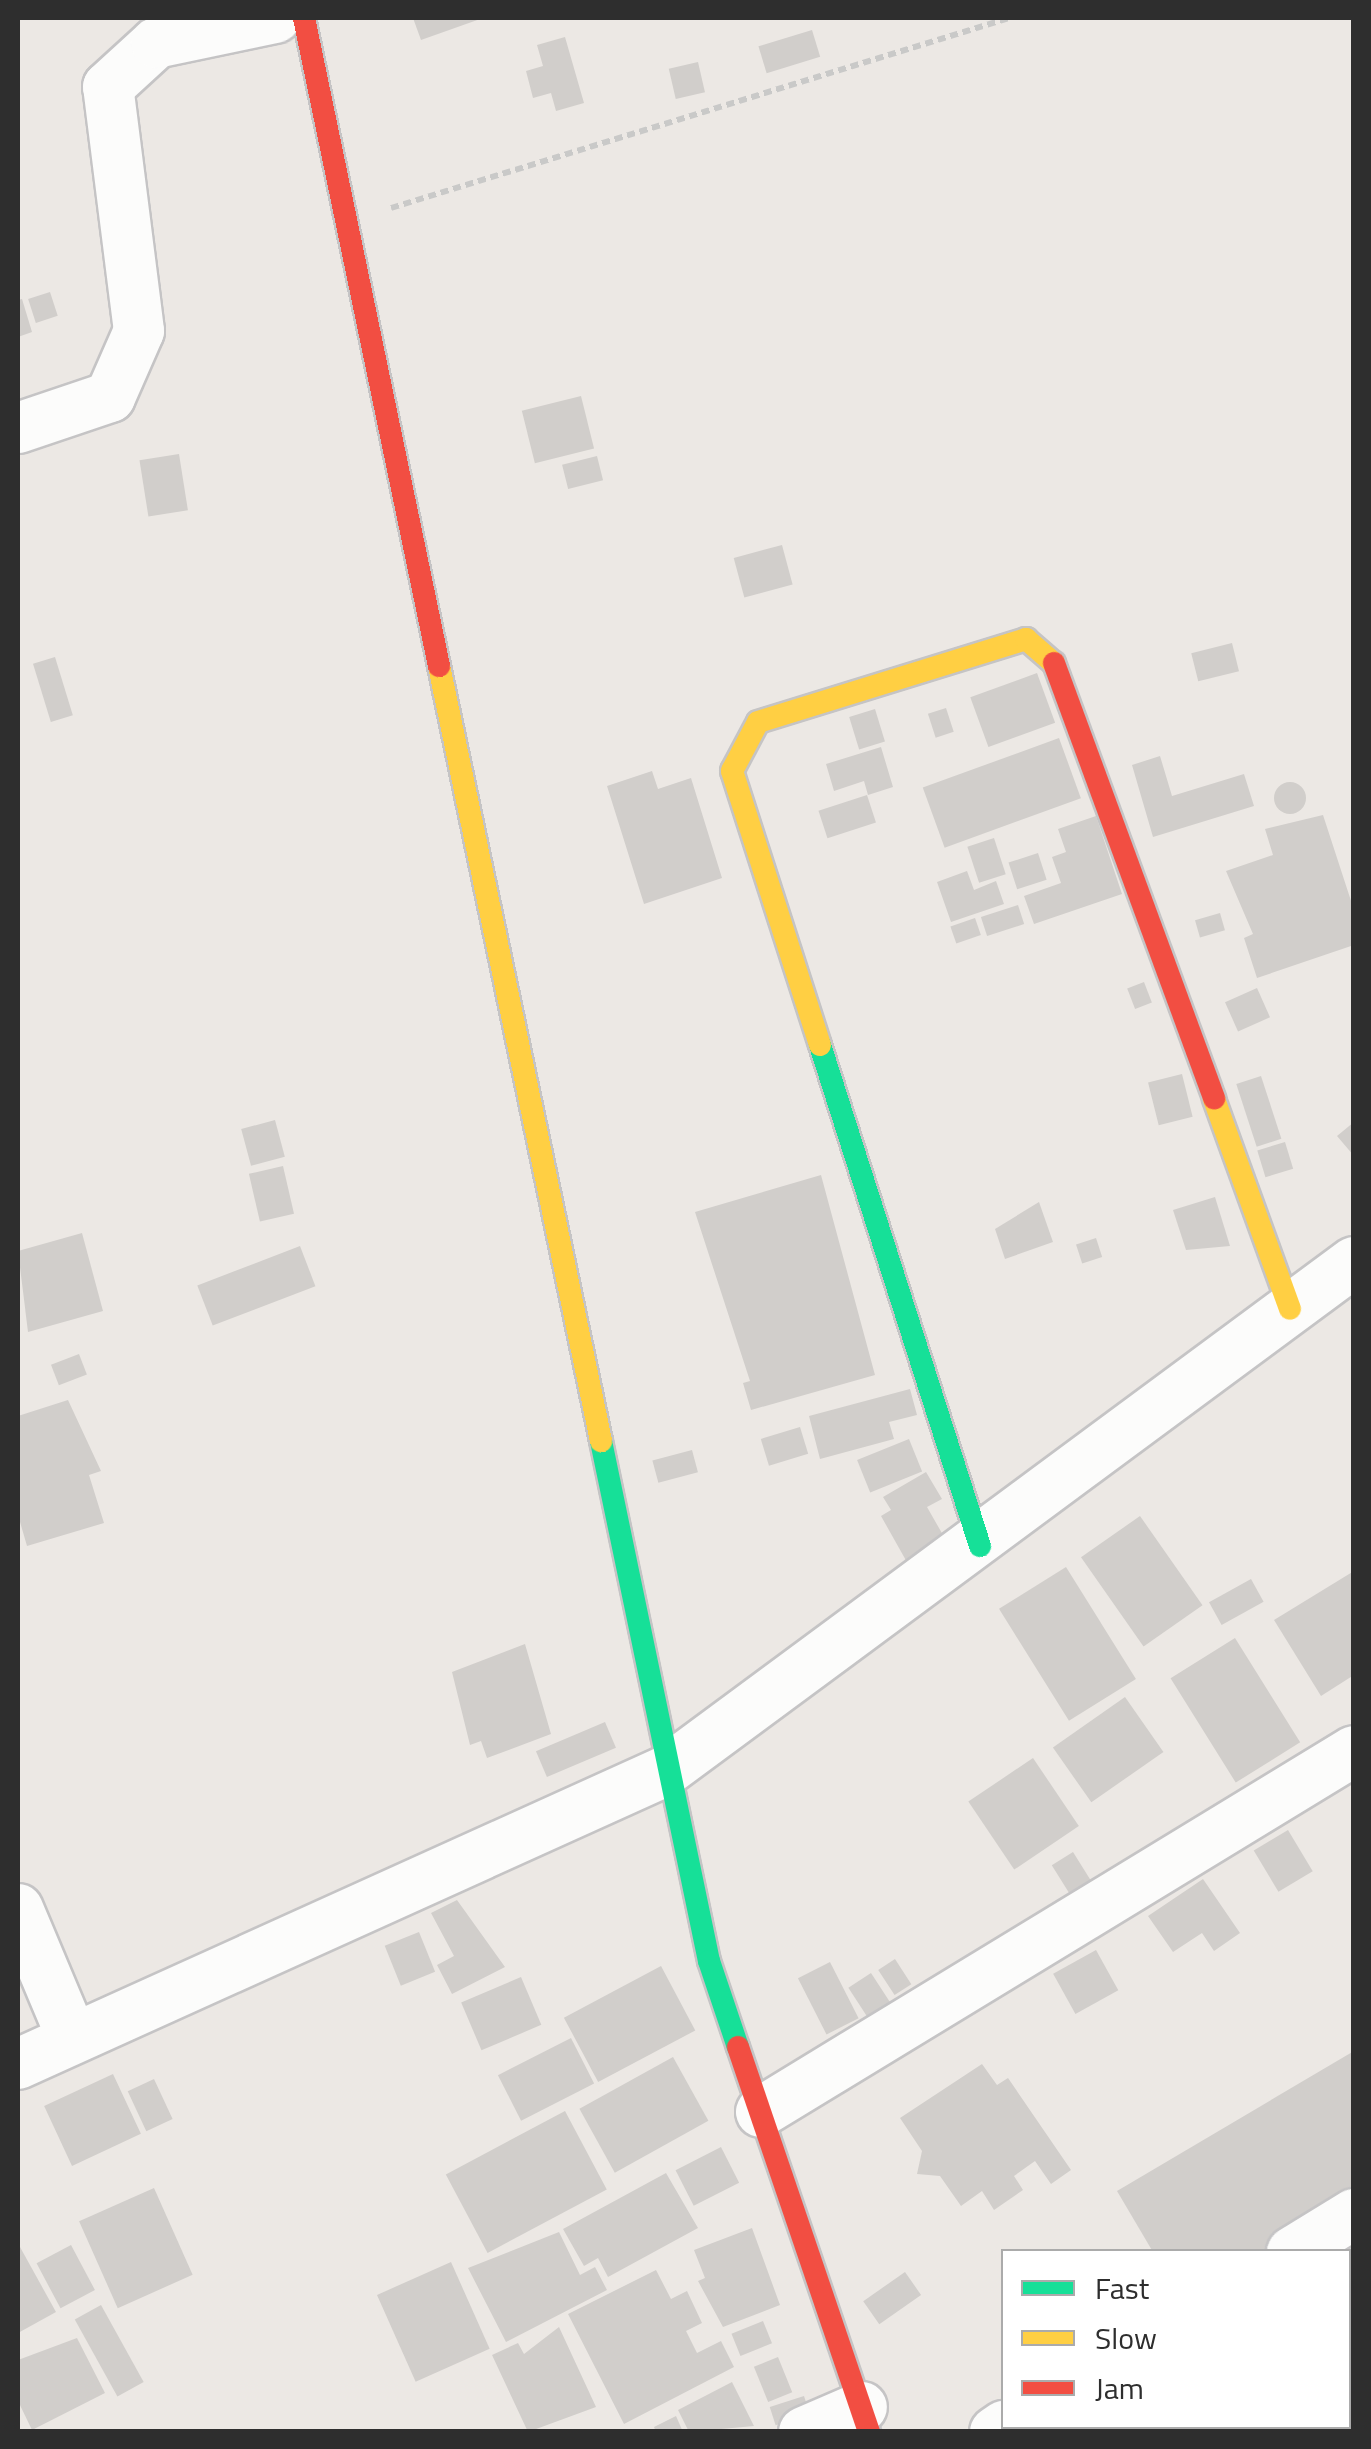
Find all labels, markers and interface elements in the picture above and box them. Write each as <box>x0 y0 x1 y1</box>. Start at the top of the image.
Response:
legend <box>1001 2249 1351 2429</box>
text: Fast <box>1095 2265 1149 2311</box>
text: Slow <box>1095 2315 1157 2361</box>
text: Jam <box>1095 2365 1144 2411</box>

